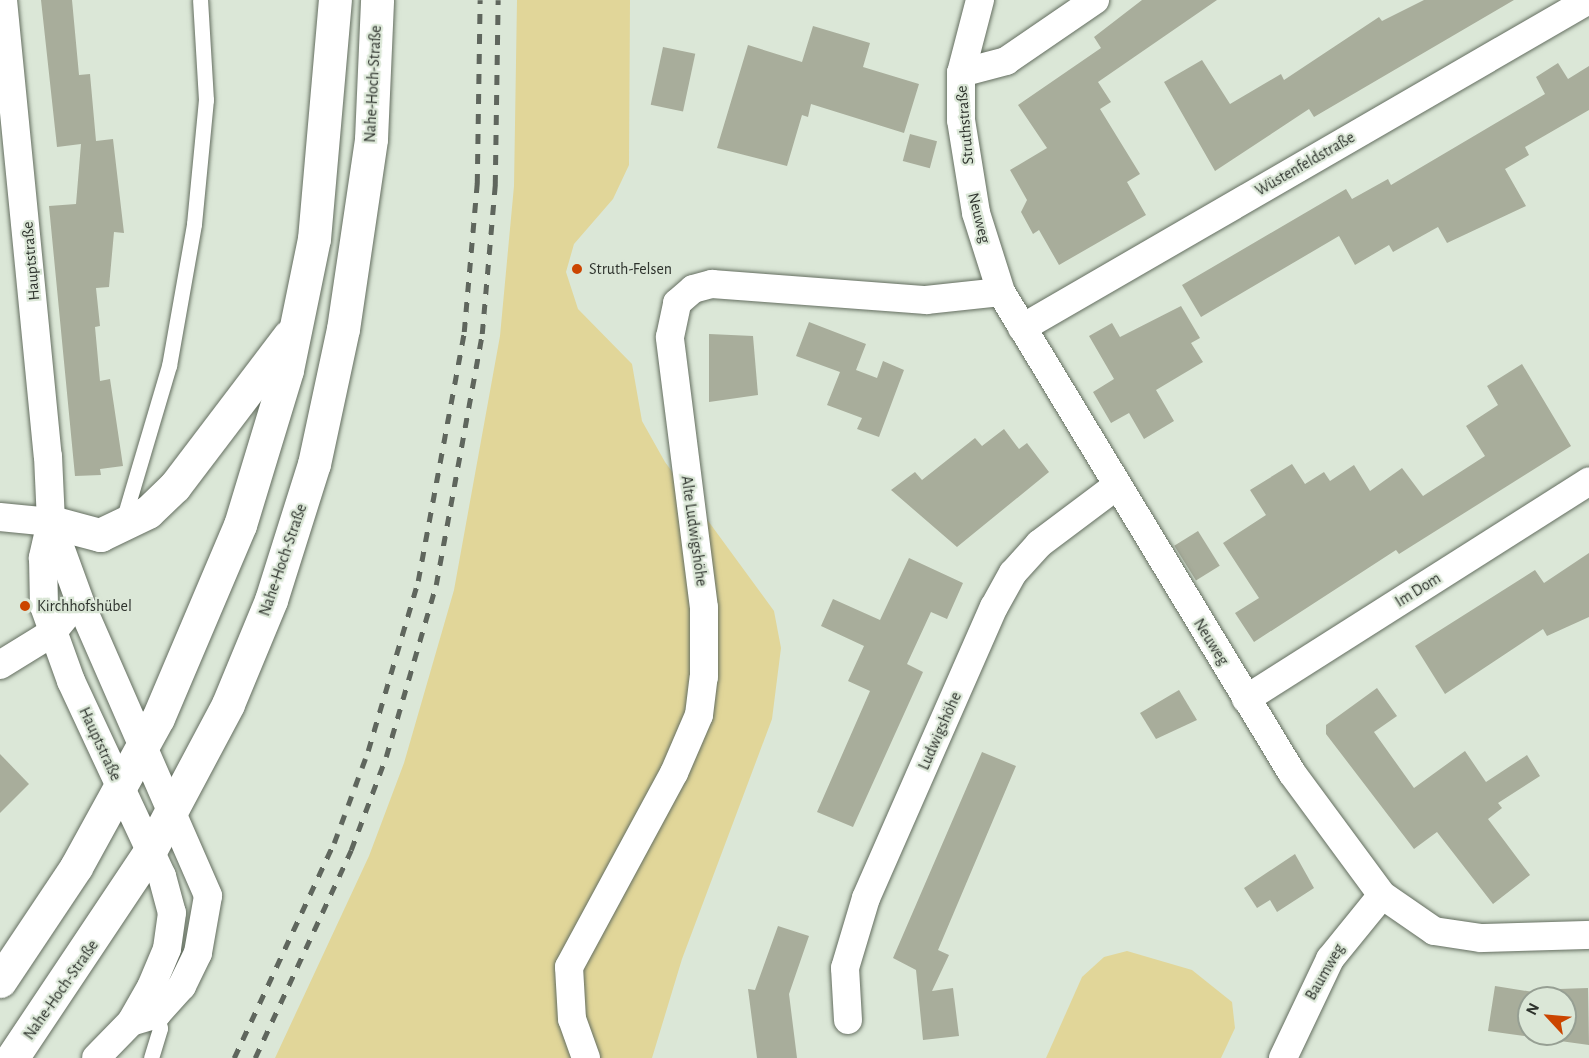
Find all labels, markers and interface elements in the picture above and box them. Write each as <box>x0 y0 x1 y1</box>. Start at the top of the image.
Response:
street label: Nahe-Hoch-Straße <box>360 25 386 143</box>
street label: Struthstraße <box>952 85 978 165</box>
street label: Wüstenfeldstraße <box>1252 128 1358 200</box>
street label: Neuweg <box>963 191 995 245</box>
street label: Hauptstraße <box>18 221 44 301</box>
place label: Struth-Felsen <box>589 259 672 279</box>
marker: Struth-Felsen <box>570 262 584 276</box>
street label: Alte Ludwigshöhe <box>677 475 711 587</box>
street label: Nahe-Hoch-Straße <box>255 501 311 619</box>
street label: Im Dom <box>1392 569 1444 611</box>
place label: Kirchhofshübel <box>37 596 132 616</box>
marker: Kirchhofshübel <box>18 599 32 613</box>
street label: Neuweg <box>1189 615 1233 669</box>
street label: Ludwigshöhe <box>914 689 966 773</box>
street label: Hauptstraße <box>75 704 125 784</box>
street label: Nahe-Hoch-Straße <box>19 936 103 1044</box>
street label: Baumweg <box>1301 940 1349 1004</box>
north arrow <box>1517 986 1577 1046</box>
text: N <box>1523 1000 1542 1017</box>

